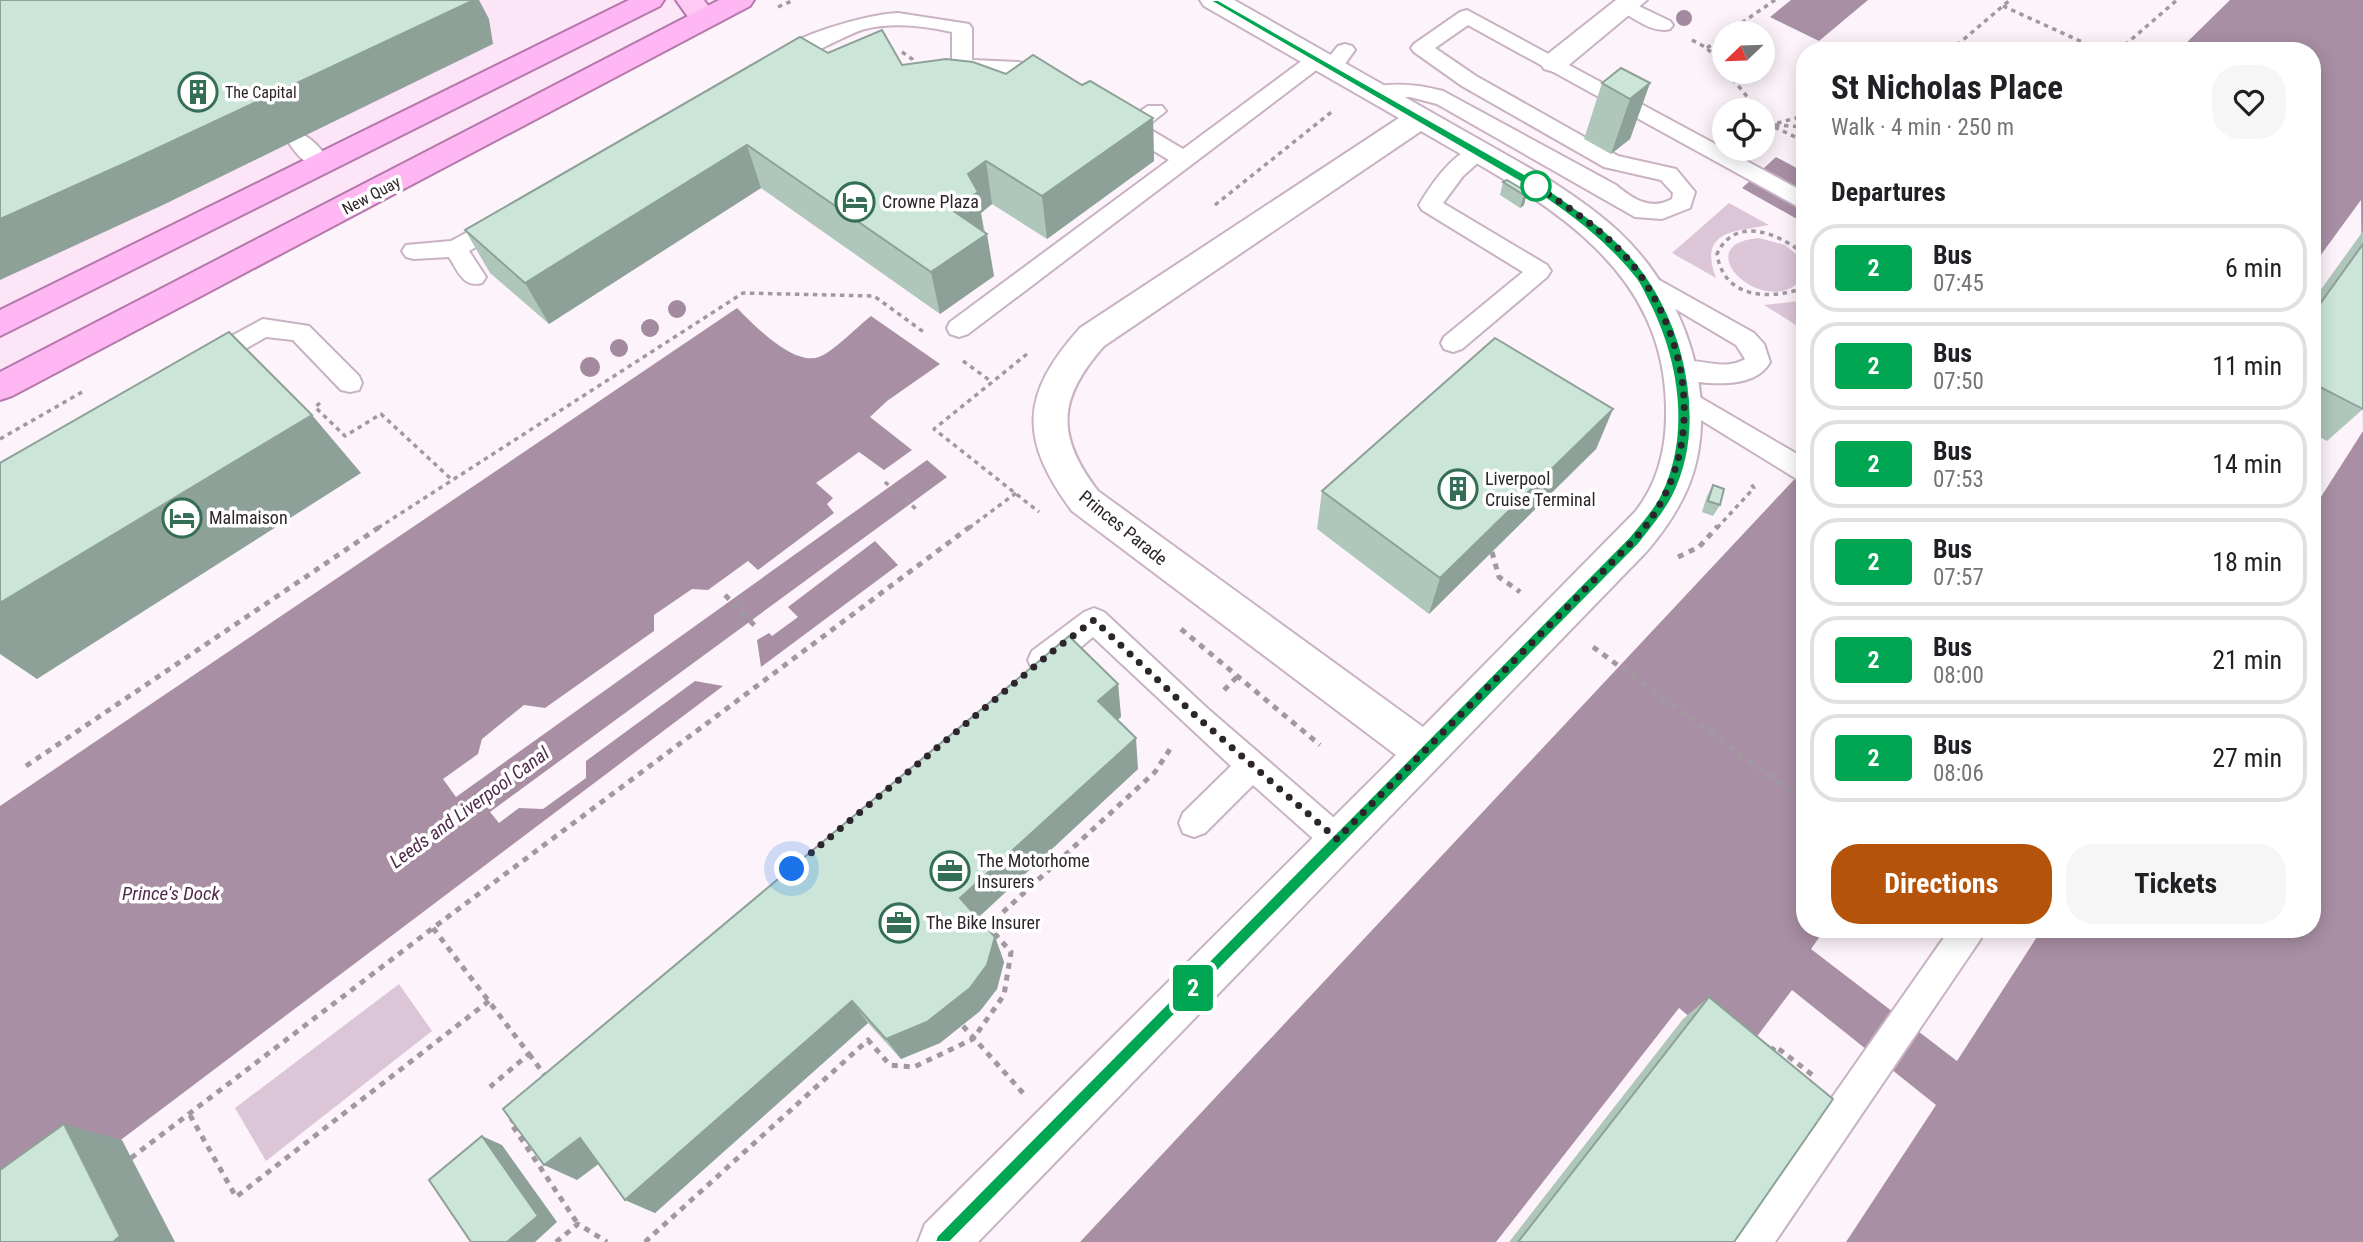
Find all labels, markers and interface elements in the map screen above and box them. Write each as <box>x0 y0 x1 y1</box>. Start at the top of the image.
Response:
north arrow <box>1712 21 1774 84</box>
map controls <box>1712 21 1775 161</box>
button: heart <box>2212 65 2286 139</box>
text: St Nicholas Place <box>1831 68 2063 107</box>
building icon: The Capital <box>177 71 219 113</box>
place label: The Capital <box>225 83 297 102</box>
button: locate <box>1712 98 1775 161</box>
text: Walk · 4 min · 250 m <box>1831 114 2014 141</box>
unlabelled marker <box>1521 171 1551 201</box>
street label: New Quay <box>339 172 404 219</box>
text: Departures <box>1831 177 1946 207</box>
hotel icon: Crowne Plaza <box>834 181 876 223</box>
place label: Crowne Plaza <box>882 191 979 212</box>
text: Bus <box>1933 240 1972 270</box>
text: 6 min <box>2225 253 2282 283</box>
text: 2 <box>1867 254 1880 282</box>
text: 07:45 <box>1933 270 1984 297</box>
text: Bus <box>1933 338 1972 368</box>
text: 11 min <box>2212 351 2282 381</box>
text: 2 <box>1867 352 1880 380</box>
text: 07:50 <box>1933 368 1984 395</box>
text: Bus <box>1933 436 1972 466</box>
text: 14 min <box>2212 449 2282 479</box>
text: 2 <box>1867 450 1880 478</box>
text: 07:53 <box>1933 466 1984 493</box>
building icon: Liverpool Cruise Terminal <box>1437 468 1479 510</box>
place label: Liverpool Cruise Terminal <box>1485 468 1596 510</box>
street label: Princes Parade <box>1075 486 1172 569</box>
hotel icon: Malmaison <box>161 497 203 539</box>
place label: Malmaison <box>209 507 288 528</box>
text: Bus <box>1933 534 1972 564</box>
text: 18 min <box>2212 547 2282 577</box>
text: 2 <box>1867 548 1880 576</box>
text: 07:57 <box>1933 564 1984 591</box>
text: Bus <box>1933 632 1972 662</box>
text: 21 min <box>2212 645 2282 675</box>
text: 2 <box>1867 646 1880 674</box>
text: 08:00 <box>1933 662 1984 689</box>
text: Bus <box>1933 730 1972 760</box>
water label: Leeds and Liverpool Canal <box>385 741 554 873</box>
text: 27 min <box>2212 743 2282 773</box>
text: 2 <box>1867 744 1880 772</box>
text: 08:06 <box>1933 760 1984 787</box>
button: Directions <box>1831 844 2052 924</box>
button: Tickets <box>2066 844 2286 924</box>
office icon: The Motorhome Insurers <box>929 850 971 892</box>
place label: The Motorhome Insurers <box>977 850 1090 892</box>
your location <box>774 851 809 886</box>
water label: Prince's Dock <box>122 882 221 905</box>
office icon: The Bike Insurer <box>878 902 920 944</box>
place label: The Bike Insurer <box>926 912 1041 933</box>
line badge: 2 <box>1170 965 1216 1011</box>
text: 2 <box>1187 974 1199 1002</box>

